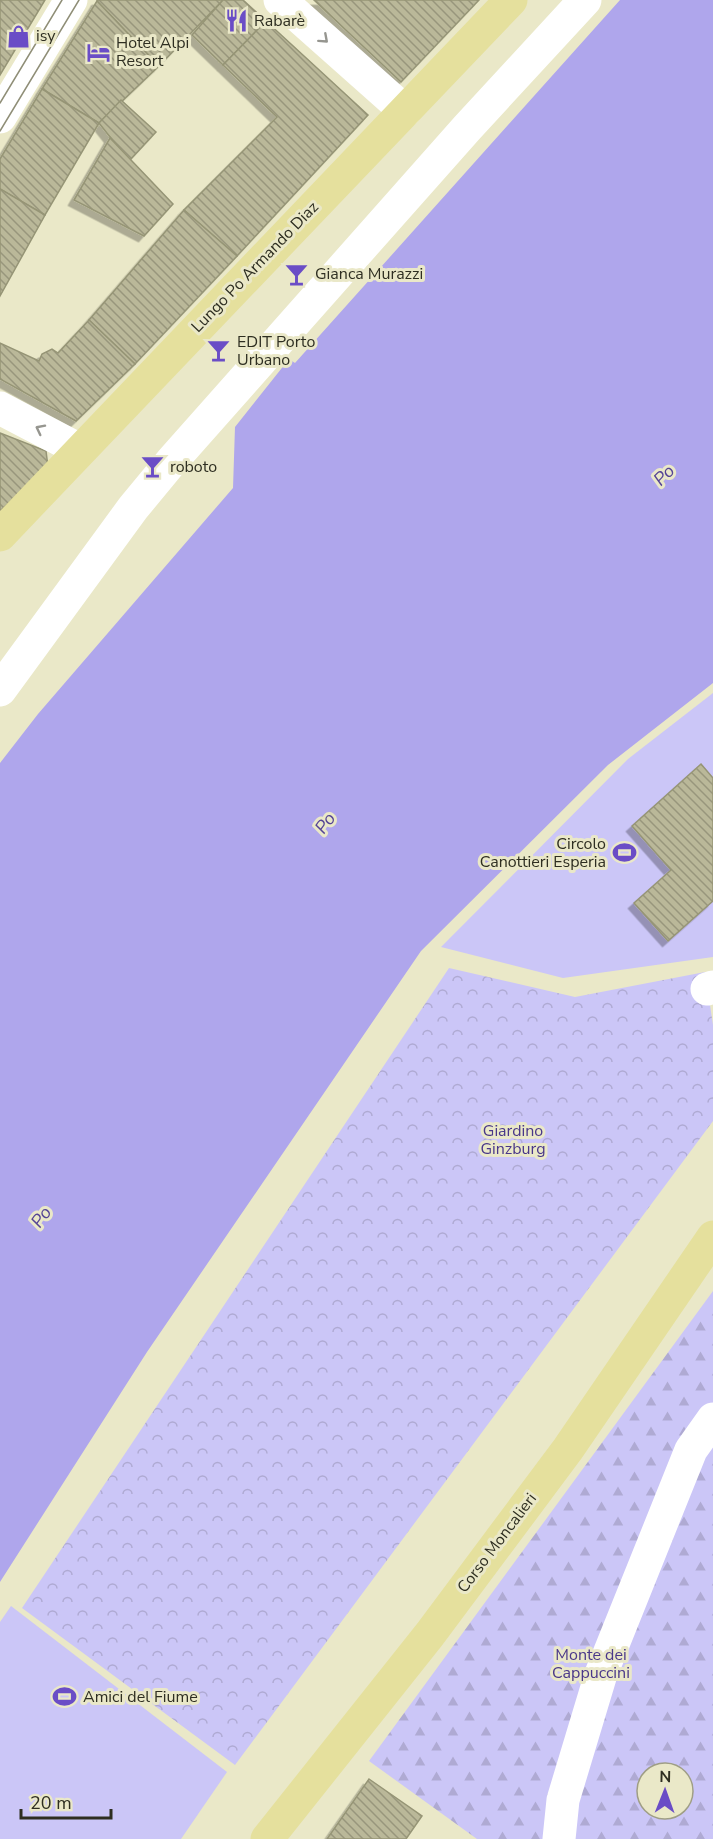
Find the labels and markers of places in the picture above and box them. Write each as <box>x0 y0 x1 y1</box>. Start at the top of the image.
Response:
restaurant icon: Rabarè <box>223 8 249 34</box>
place label: Rabarè <box>254 10 305 32</box>
shop icon: isy <box>5 23 31 49</box>
place label: isy <box>36 25 56 47</box>
place label: Hotel Alpi Resort <box>116 32 189 72</box>
hotel icon: Hotel Alpi Resort <box>85 39 111 65</box>
bar icon: Gianca Murazzi <box>284 261 310 287</box>
place label: Gianca Murazzi <box>315 263 423 285</box>
place label: EDIT Porto Urbano <box>237 331 315 371</box>
bar icon: EDIT Porto Urbano <box>206 338 232 364</box>
bar icon: roboto <box>139 454 165 480</box>
place label: roboto <box>170 456 217 478</box>
place label: Circolo Canottieri Esperia <box>480 833 606 873</box>
sports icon: Circolo Canottieri Esperia <box>611 840 637 866</box>
sports icon: Amici del Fiume <box>52 1684 78 1710</box>
place label: Amici del Fiume <box>83 1686 198 1708</box>

